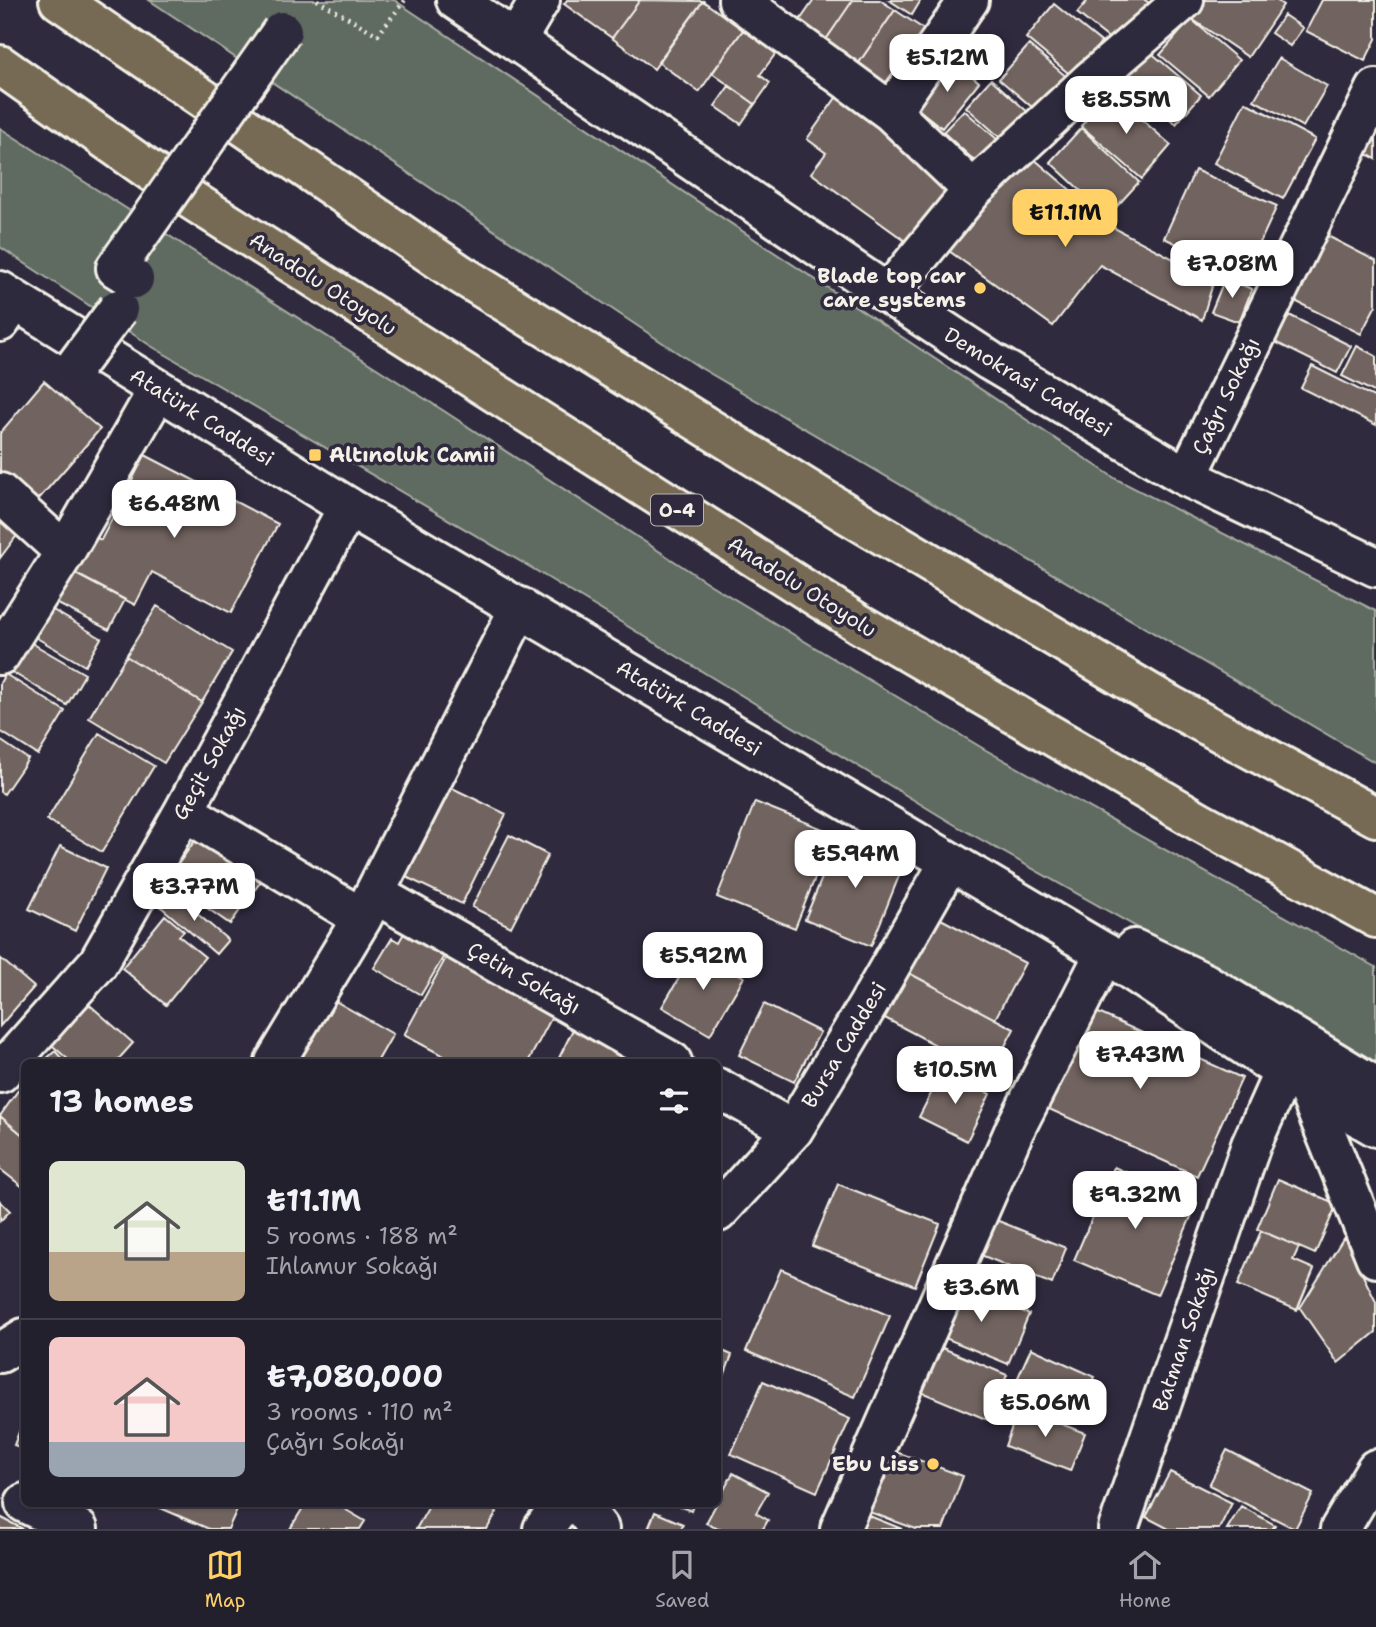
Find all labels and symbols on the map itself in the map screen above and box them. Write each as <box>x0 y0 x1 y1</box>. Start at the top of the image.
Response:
pin: ₺5.12M <box>890 34 1004 94</box>
pin: ₺8.55M <box>1069 76 1183 136</box>
pin: ₺11.1M <box>1008 190 1122 249</box>
street label: Anadolu Otoyolu <box>244 226 402 342</box>
pin: ₺7.08M <box>1175 240 1289 300</box>
place label: Blade top car care systems <box>817 262 966 314</box>
marker: Blade top car care systems <box>972 280 988 296</box>
street label: Demokrasi Caddesi <box>939 321 1117 443</box>
street label: Çağrı Sokağı <box>1186 333 1266 459</box>
street label: Atatürk Caddesi <box>125 361 279 473</box>
place label: Altınoluk Camii <box>329 441 496 469</box>
marker: Altınoluk Camii <box>307 447 323 463</box>
pin: ₺6.48M <box>117 480 231 540</box>
road number: O-4 <box>651 495 703 526</box>
street label: Anadolu Otoyolu <box>722 530 882 644</box>
street label: Atatürk Caddesi <box>611 653 767 763</box>
street label: Geçit Sokağı <box>166 701 252 825</box>
pin: ₺5.94M <box>798 830 912 890</box>
pin: ₺3.77M <box>137 864 251 923</box>
pin: ₺5.92M <box>646 932 760 992</box>
street label: Çetin Sokağı <box>462 935 586 1021</box>
street label: Bursa Caddesi <box>795 977 893 1113</box>
pin: ₺7.43M <box>1083 1032 1197 1091</box>
pin: ₺10.5M <box>898 1046 1012 1106</box>
pin: ₺9.32M <box>1078 1172 1192 1231</box>
street label: Batman Sokağı <box>1146 1263 1222 1415</box>
pin: ₺3.6M <box>932 1264 1030 1324</box>
pin: ₺5.06M <box>988 1380 1102 1439</box>
place label: Ebu Liss <box>832 1450 919 1478</box>
marker: Ebu Liss <box>925 1456 941 1472</box>

